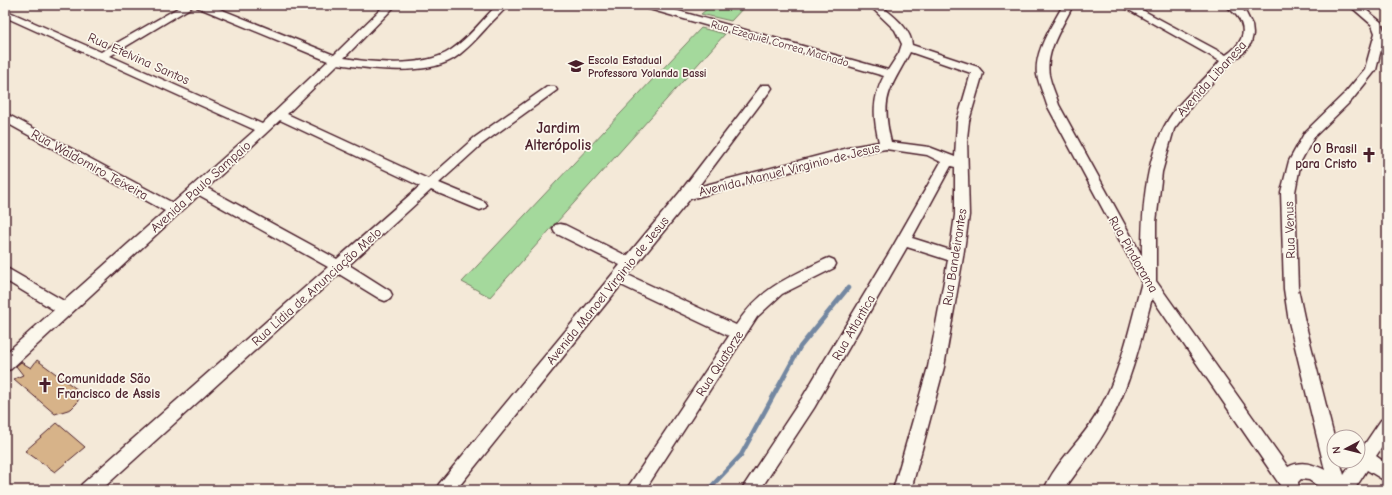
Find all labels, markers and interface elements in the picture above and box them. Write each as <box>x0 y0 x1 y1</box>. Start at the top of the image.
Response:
street label: Rua Ezequiel Correa Machado <box>709 18 851 69</box>
street label: Rua Etelvina Santos <box>86 29 192 88</box>
street label: Avenida Libanesa <box>1174 38 1249 119</box>
place label: Escola Estadual Professora Yolanda Bassi <box>588 54 707 80</box>
school or university icon: Escola Estadual Professora Yolanda Bassi <box>567 57 585 75</box>
district label: Jardim Alterópolis <box>525 119 591 154</box>
street label: Rua Waldomiro Teixeira <box>29 126 151 203</box>
street label: Avenida Paulo Sampaio <box>147 137 254 235</box>
street label: Avenida Manuel Virginio de Jesus <box>697 140 881 199</box>
place label: O Brasil para Cristo <box>1295 141 1357 171</box>
church icon: O Brasil para Cristo <box>1360 146 1378 164</box>
street label: Rua Venus <box>1281 201 1298 259</box>
street label: Rua Bandeirantes <box>939 208 970 307</box>
street label: Avenida Manoel Virginio de Jesus <box>543 213 672 367</box>
street label: Rua Pindorama <box>1106 213 1161 295</box>
street label: Rua Lídia de Anunciação Melo <box>248 224 384 349</box>
street label: Rua Atlantica <box>829 292 878 363</box>
street label: Rua Quatorze <box>693 327 746 399</box>
place label: Comunidade São Francisco de Assis <box>57 371 161 401</box>
church icon: Comunidade São Francisco de Assis <box>36 376 54 394</box>
north arrow <box>1326 429 1366 469</box>
text: N <box>1330 446 1343 455</box>

